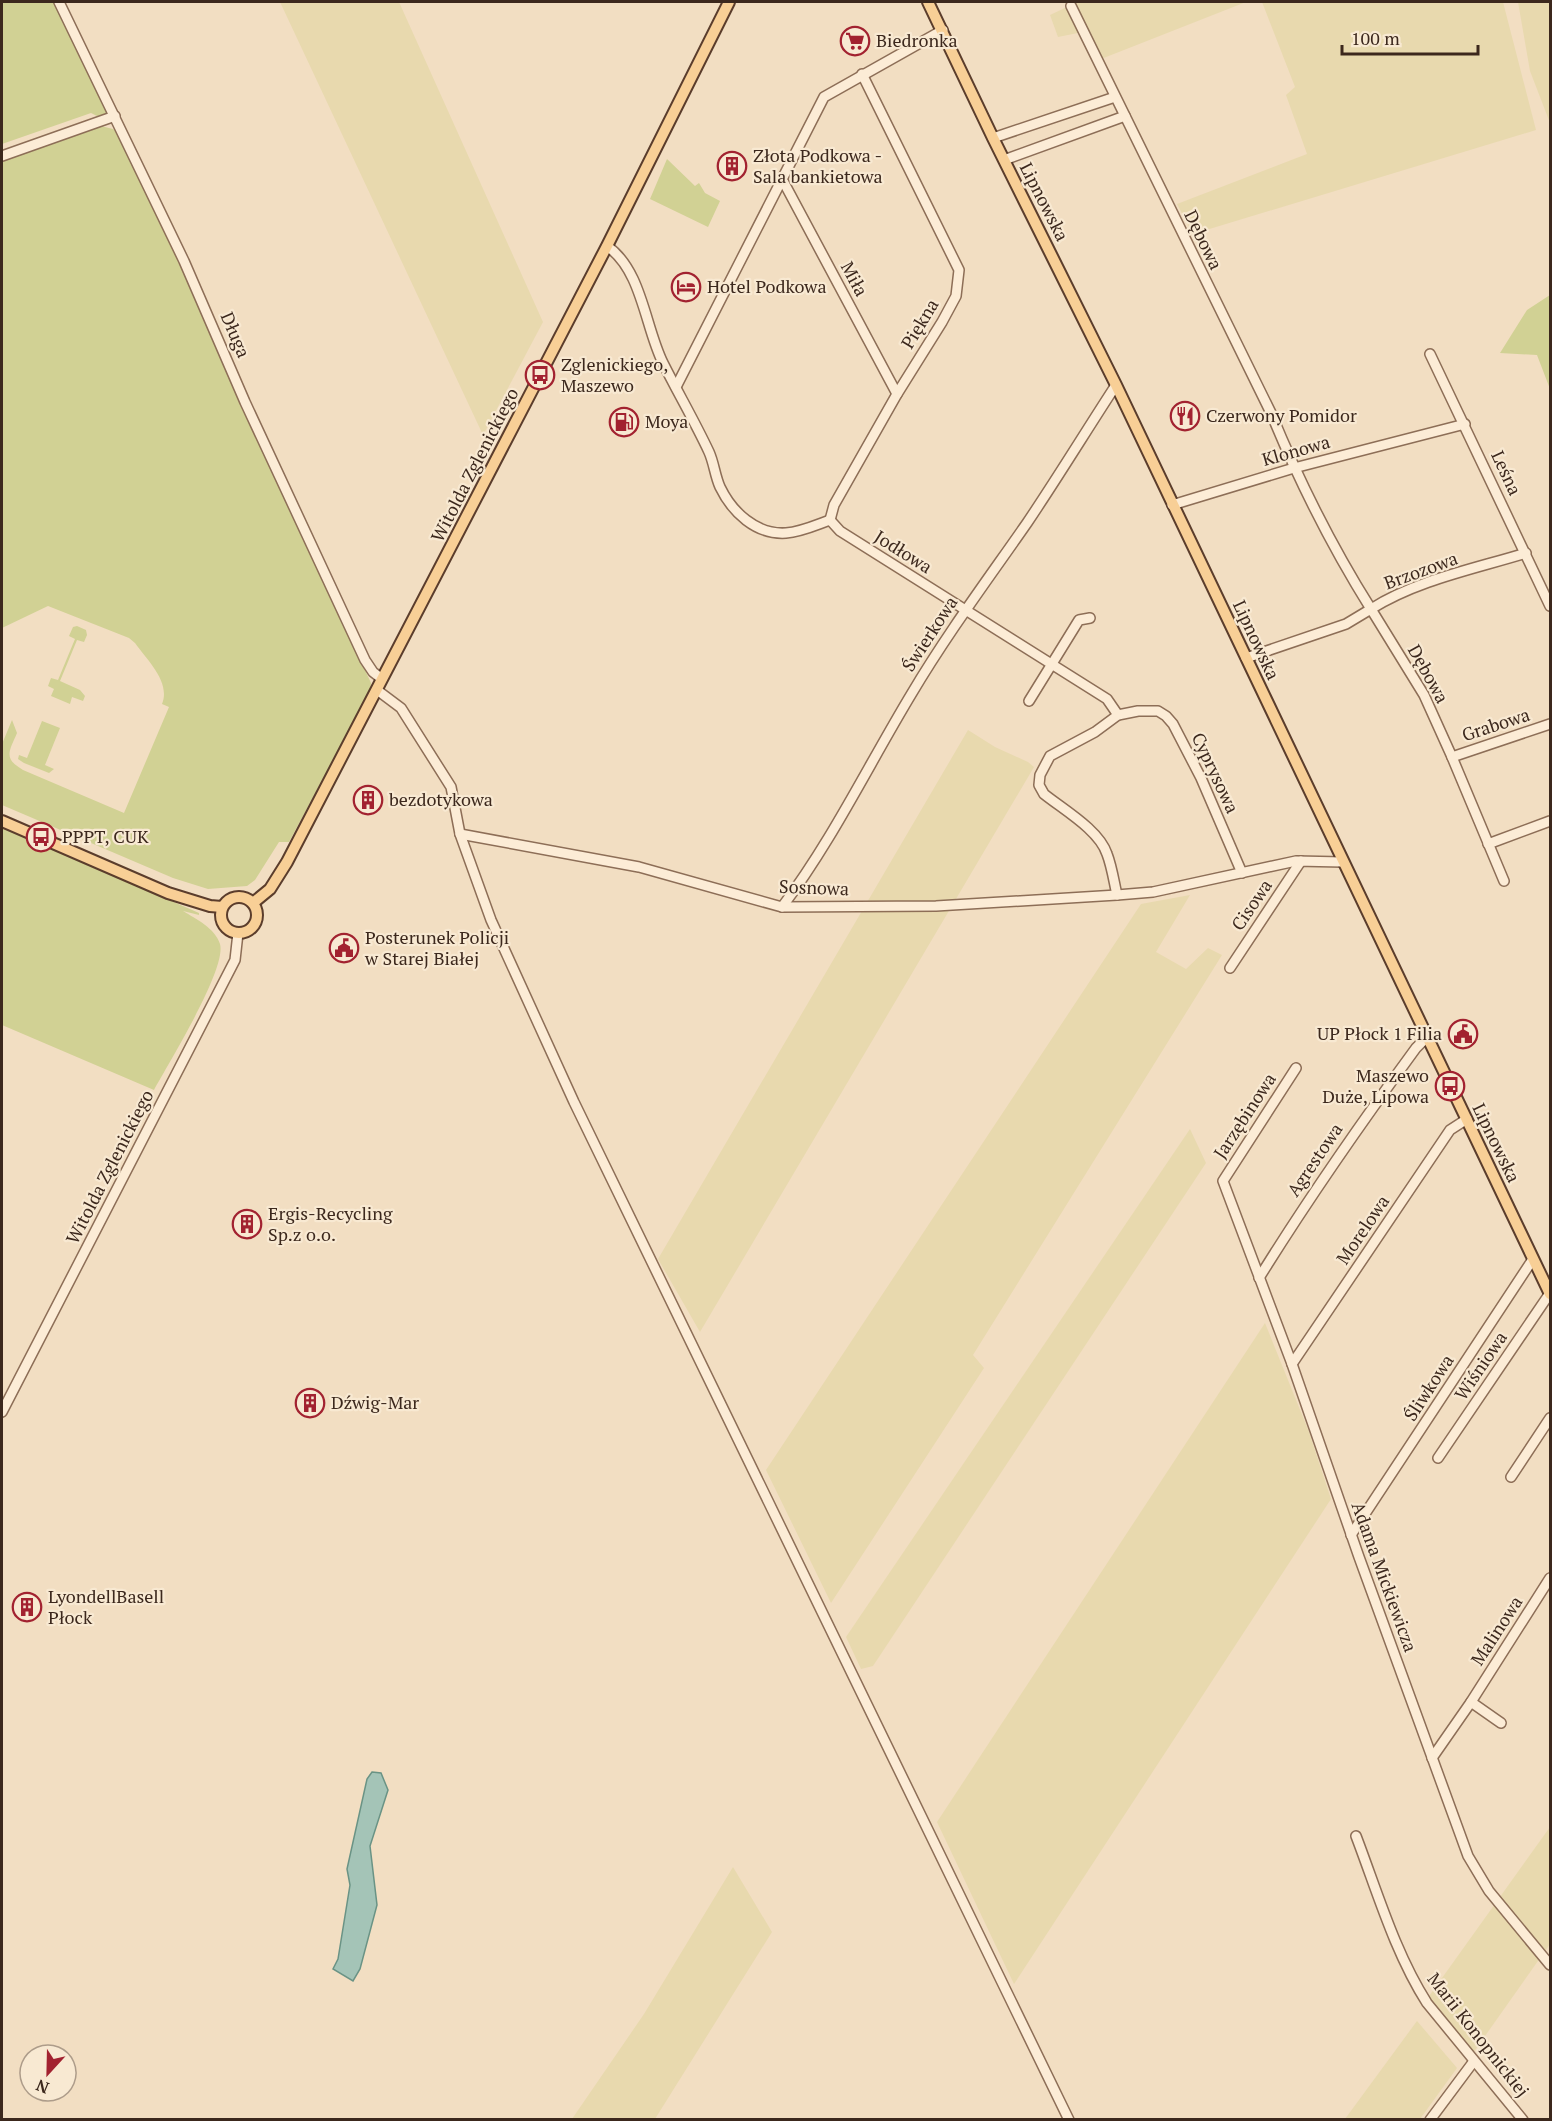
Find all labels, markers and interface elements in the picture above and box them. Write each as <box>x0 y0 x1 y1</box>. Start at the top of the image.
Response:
scale bar <box>1342 18 1478 56</box>
supermarket icon: Biedronka <box>839 25 871 57</box>
text: 100 m <box>1351 26 1400 50</box>
place label: Biedronka <box>876 28 957 52</box>
place label: Złota Podkowa - Sala bankietowa <box>753 143 883 188</box>
building icon: Złota Podkowa - Sala bankietowa <box>716 150 748 182</box>
street label: Lipnowska <box>1015 158 1075 245</box>
street label: Dębowa <box>1179 206 1229 273</box>
street label: Miła <box>836 257 874 300</box>
hotel icon: Hotel Podkowa <box>670 271 702 303</box>
place label: Hotel Podkowa <box>707 274 827 298</box>
street label: Piękna <box>895 294 943 353</box>
street label: Długa <box>216 308 256 361</box>
place label: Zglenickiego, Maszewo <box>561 352 668 397</box>
bus stop icon: Zglenickiego, Maszewo <box>524 359 556 391</box>
street label: Witolda Zglenickiego <box>425 383 523 546</box>
restaurant icon: Czerwony Pomidor <box>1169 400 1201 432</box>
place label: Czerwony Pomidor <box>1206 403 1357 427</box>
fuel station icon: Moya <box>608 406 640 438</box>
place label: Moya <box>645 409 688 433</box>
street label: Klonowa <box>1259 429 1332 471</box>
street label: Leśna <box>1486 446 1528 499</box>
street label: Jodłowa <box>870 524 937 578</box>
street label: Brzozowa <box>1380 546 1461 594</box>
street label: Świerkowa <box>896 591 962 676</box>
street label: Lipnowska <box>1228 596 1286 683</box>
street label: Dębowa <box>1403 640 1455 707</box>
street label: Grabowa <box>1459 702 1533 746</box>
street label: Cyprysowa <box>1187 728 1245 817</box>
building icon: bezdotykowa <box>352 784 384 816</box>
place label: bezdotykowa <box>389 787 493 811</box>
bus stop icon: PPPT, CUK <box>25 821 57 853</box>
place label: PPPT, CUK <box>62 824 149 848</box>
street label: Sosnowa <box>779 874 849 900</box>
street label: Cisowa <box>1225 874 1277 935</box>
place label: Posterunek Policji w Starej Białej <box>364 925 509 970</box>
public building icon: Posterunek Policji w Starej Białej <box>328 932 360 964</box>
public building icon: UP Płock 1 Filia <box>1447 1018 1479 1050</box>
place label: UP Płock 1 Filia <box>1317 1021 1442 1045</box>
place label: Maszewo Duże, Lipowa <box>1322 1063 1429 1108</box>
street label: Jarzębinowa <box>1208 1068 1281 1163</box>
bus stop icon: Maszewo Duże, Lipowa <box>1434 1070 1466 1102</box>
street label: Witolda Zglenickiego <box>60 1085 158 1248</box>
street label: Lipnowska <box>1467 1099 1526 1186</box>
street label: Agrestowa <box>1281 1118 1347 1201</box>
street label: Morelowa <box>1330 1190 1394 1269</box>
place label: Ergis-Recycling Sp.z o.o. <box>268 1201 393 1246</box>
building icon: Ergis-Recycling Sp.z o.o. <box>231 1208 263 1240</box>
street label: Wiśniowa <box>1448 1326 1512 1405</box>
street label: Śliwkowa <box>1398 1350 1459 1425</box>
building icon: Dźwig-Mar <box>294 1387 326 1419</box>
place label: Dźwig-Mar <box>331 1390 419 1414</box>
street label: Adama Mickiewicza <box>1347 1498 1423 1655</box>
place label: LyondellBasell Płock <box>48 1584 164 1629</box>
building icon: LyondellBasell Płock <box>11 1591 43 1623</box>
street label: Malinowa <box>1465 1591 1528 1670</box>
street label: Marii Konopnickiej <box>1423 1967 1535 2102</box>
north arrow <box>18 2043 78 2103</box>
text: N <box>33 2074 52 2099</box>

